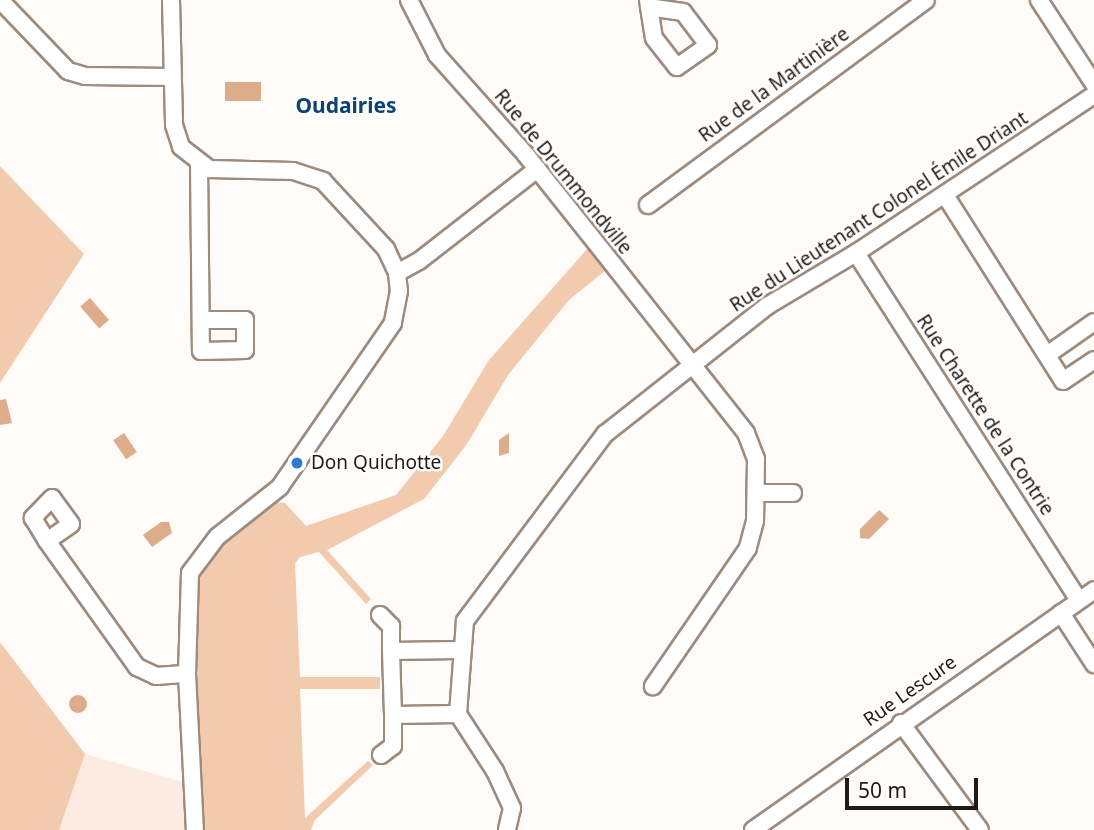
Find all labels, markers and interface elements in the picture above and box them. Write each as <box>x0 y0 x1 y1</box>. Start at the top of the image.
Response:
street label: Rue de la Martinière <box>694 23 854 147</box>
street label: Rue de Drummondville <box>489 85 637 259</box>
district label: Oudairies <box>295 92 397 118</box>
street label: Rue du Lieutenant Colonel Émile Driant <box>726 107 1032 317</box>
street label: Rue Charette de la Contrie <box>912 310 1058 520</box>
place label: Don Quichotte <box>311 452 441 474</box>
marker: Don Quichotte <box>289 455 305 471</box>
street label: Rue Lescure <box>859 651 961 731</box>
scale bar <box>849 764 982 808</box>
text: 50 m <box>858 776 907 804</box>

